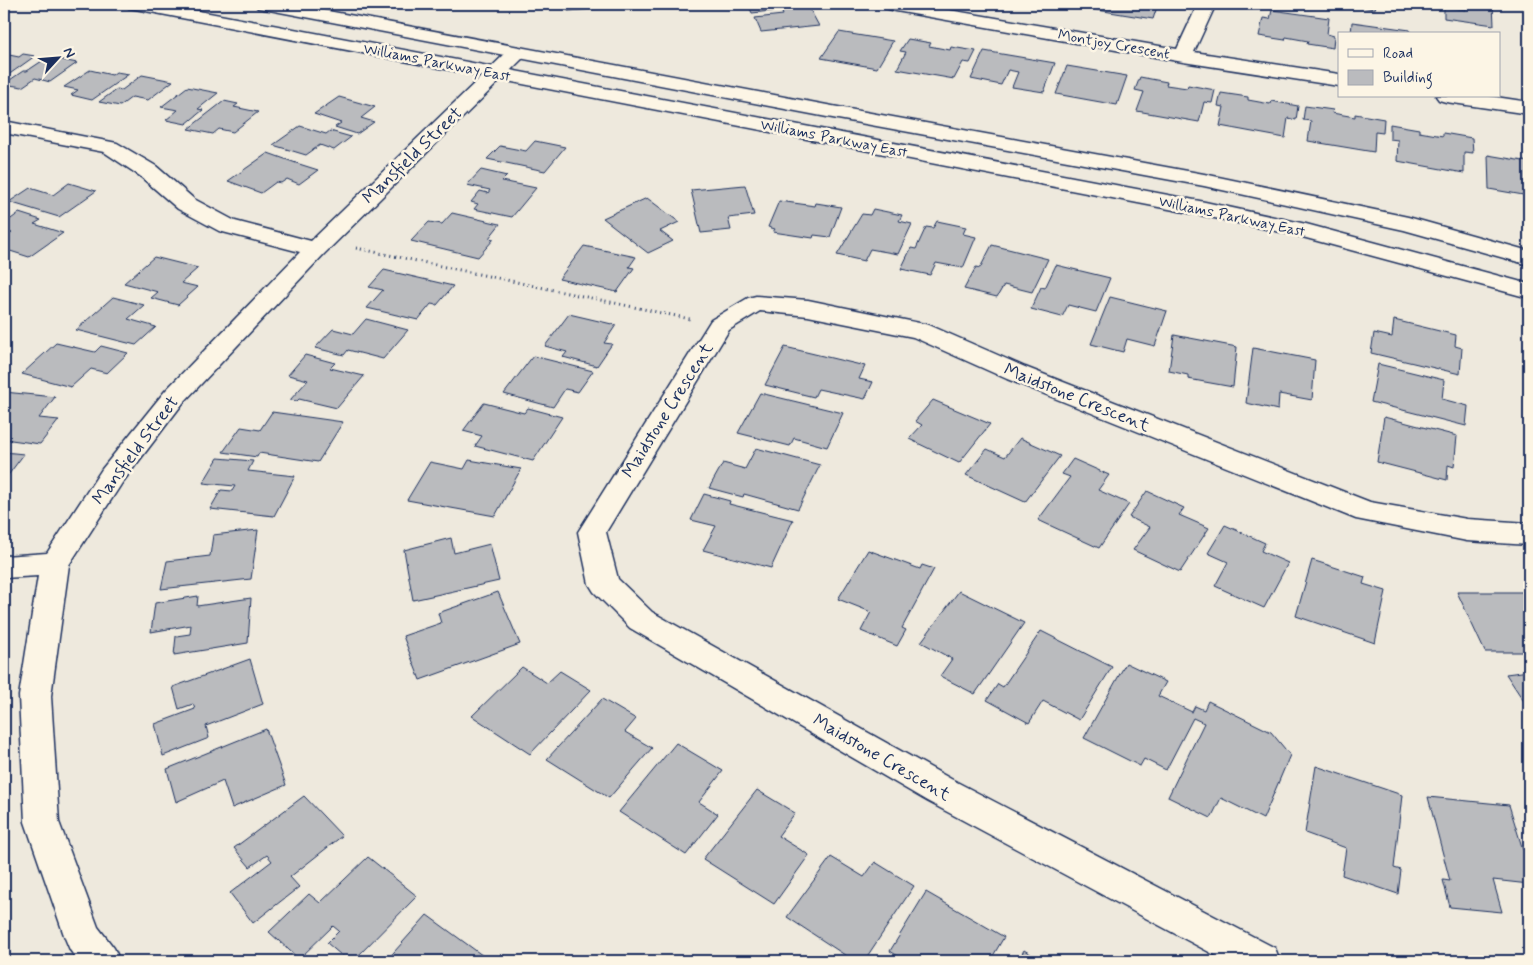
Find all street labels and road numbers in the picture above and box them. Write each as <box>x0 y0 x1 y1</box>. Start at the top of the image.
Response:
street label: Montjoy Crescent <box>1056 25 1172 65</box>
street label: Williams Parkway East <box>362 39 513 87</box>
street label: Mansfield Street <box>357 102 468 210</box>
street label: Williams Parkway East <box>759 115 910 163</box>
street label: Williams Parkway East <box>1157 192 1307 242</box>
street label: Maidstone Crescent <box>616 338 719 483</box>
street label: Maidstone Crescent <box>1000 358 1154 438</box>
street label: Mansfield Street <box>87 391 185 510</box>
street label: Maidstone Crescent <box>808 709 955 807</box>

